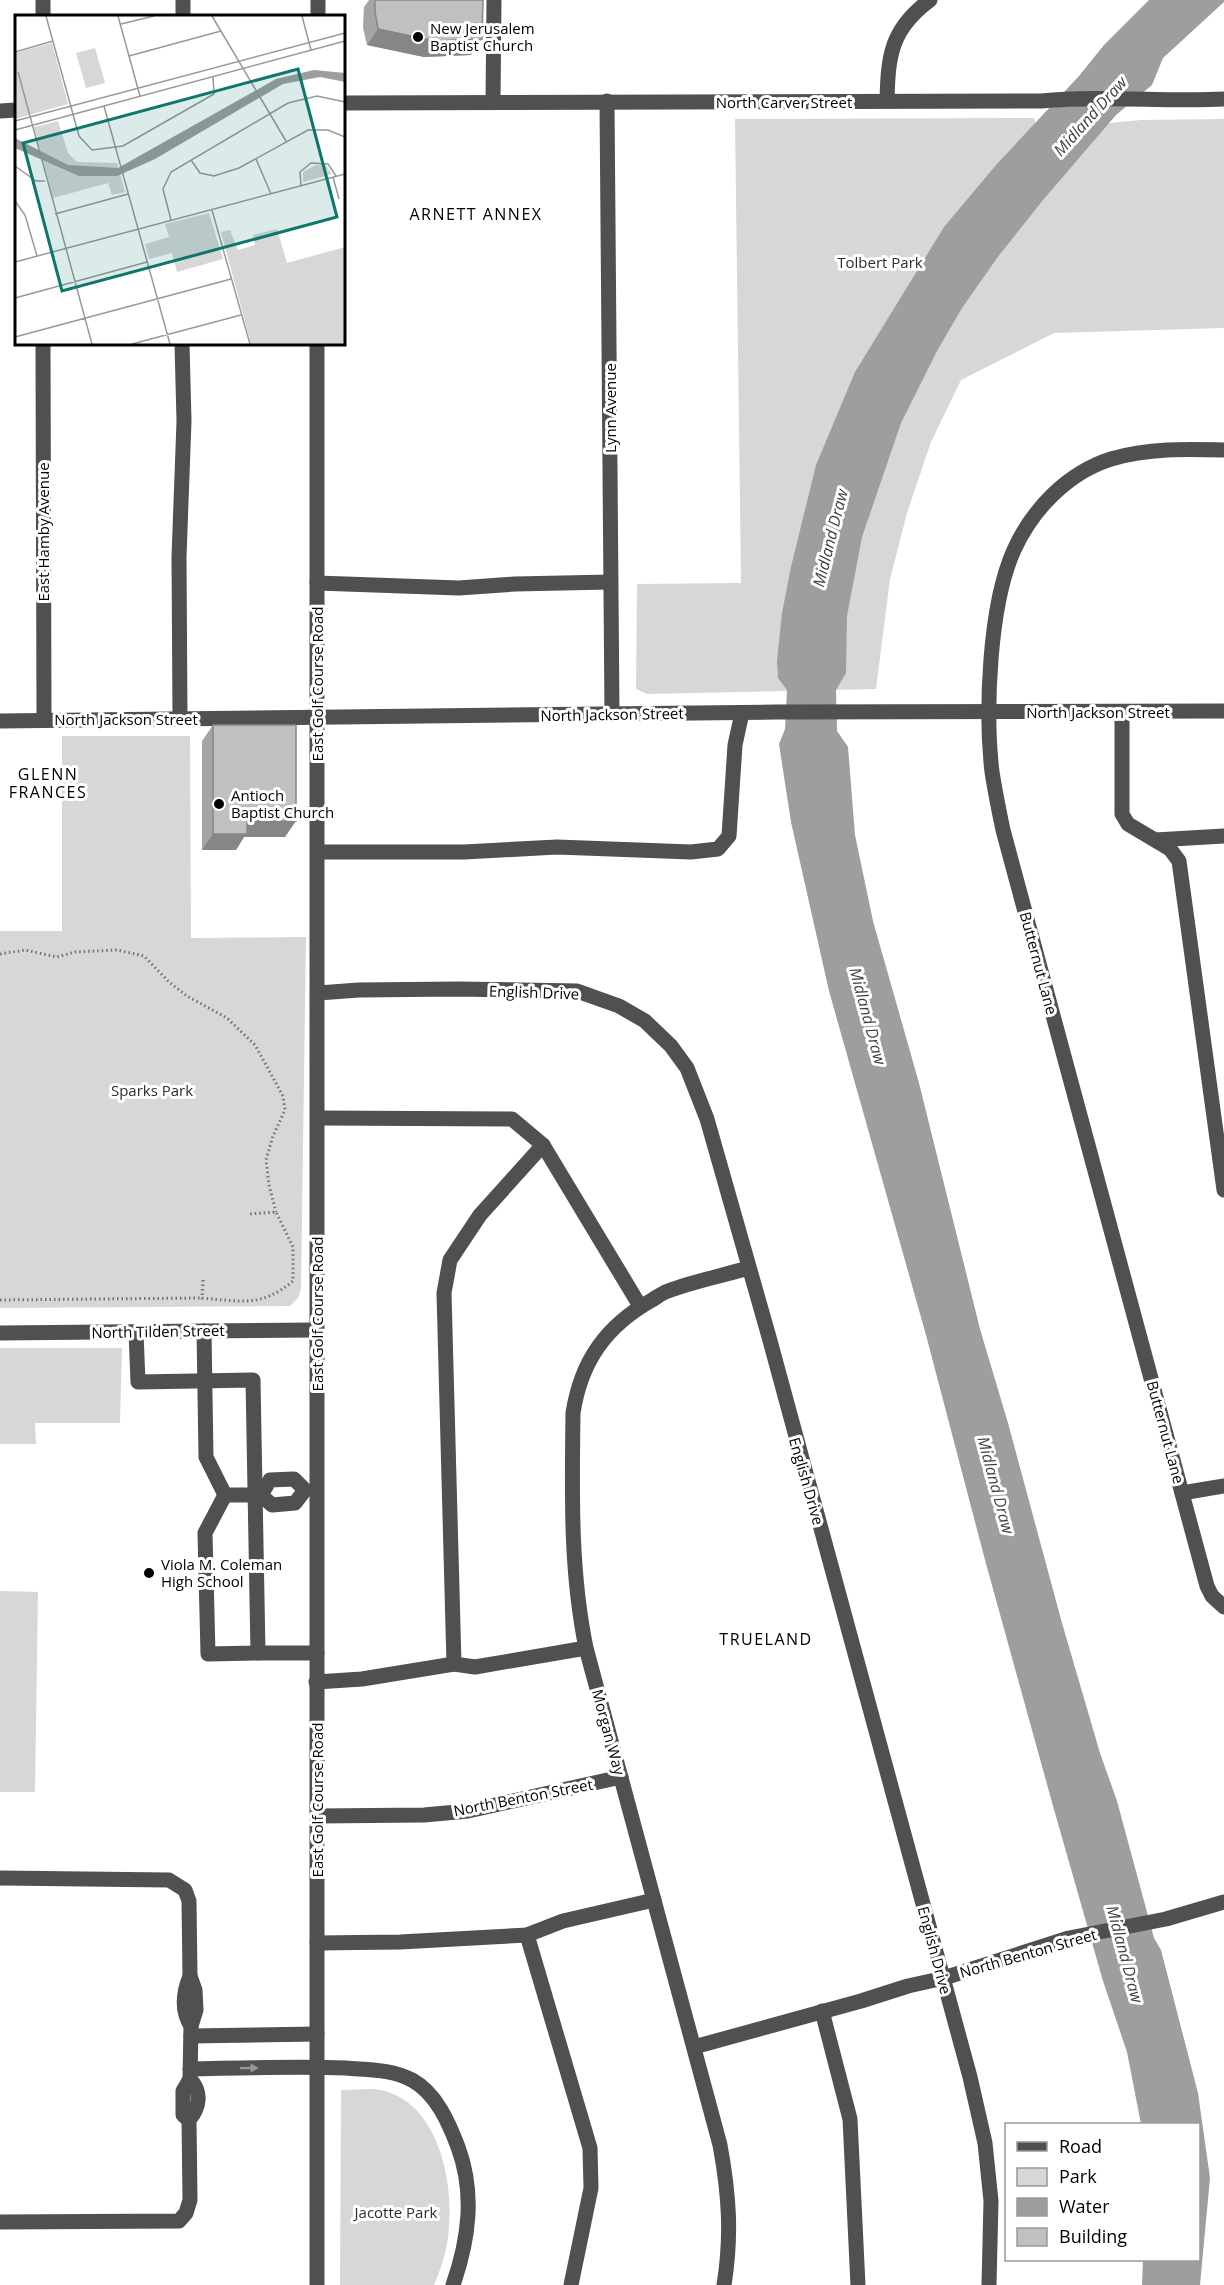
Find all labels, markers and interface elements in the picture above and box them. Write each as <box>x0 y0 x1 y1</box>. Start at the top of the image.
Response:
inset map <box>15 15 345 345</box>
place label: New Jerusalem Baptist Church <box>430 18 535 55</box>
marker: New Jerusalem Baptist Church <box>411 30 425 44</box>
water label: Midland Draw <box>1048 70 1133 160</box>
street label: North Carver Street <box>716 92 852 112</box>
district label: ARNETT ANNEX <box>409 203 543 225</box>
park label: Tolbert Park <box>837 252 923 272</box>
street label: Lynn Avenue <box>600 363 620 453</box>
street label: East Hamby Avenue <box>33 462 53 602</box>
water label: Midland Draw <box>807 485 853 589</box>
street label: East Golf Course Road <box>307 607 327 761</box>
street label: North Jackson Street <box>1026 702 1170 722</box>
street label: North Jackson Street <box>540 703 684 725</box>
street label: North Jackson Street <box>54 709 198 729</box>
district label: GLENN FRANCES <box>9 763 87 803</box>
place label: Antioch Baptist Church <box>231 785 334 822</box>
marker: Antioch Baptist Church <box>212 797 226 811</box>
street label: Butternut Lane <box>1016 909 1062 1017</box>
water label: Midland Draw <box>844 965 892 1069</box>
street label: English Drive <box>489 980 579 1004</box>
park label: Sparks Park <box>111 1080 193 1100</box>
street label: East Golf Course Road <box>307 1237 327 1391</box>
street label: North Tilden Street <box>91 1320 225 1342</box>
street label: Butternut Lane <box>1143 1378 1189 1486</box>
water label: Midland Draw <box>972 1434 1020 1538</box>
street label: English Drive <box>785 1435 829 1527</box>
place label: Viola M. Coleman High School <box>161 1554 282 1591</box>
marker: Viola M. Coleman High School <box>142 1566 156 1580</box>
district label: TRUELAND <box>719 1628 813 1650</box>
street label: Morgan Way <box>588 1687 630 1778</box>
street label: East Golf Course Road <box>307 1723 327 1877</box>
street label: North Benton Street <box>452 1774 594 1820</box>
water label: Midland Draw <box>1101 1903 1149 2007</box>
street label: English Drive <box>914 1904 956 1996</box>
street label: North Benton Street <box>957 1924 1099 1982</box>
one-way arrow <box>239 2063 258 2073</box>
legend <box>1005 2123 1200 2261</box>
text: Road <box>1059 2134 1102 2158</box>
text: Park <box>1059 2164 1097 2188</box>
text: Water <box>1059 2194 1110 2218</box>
park label: Jacotte Park <box>353 2202 438 2222</box>
text: Building <box>1059 2224 1127 2248</box>

